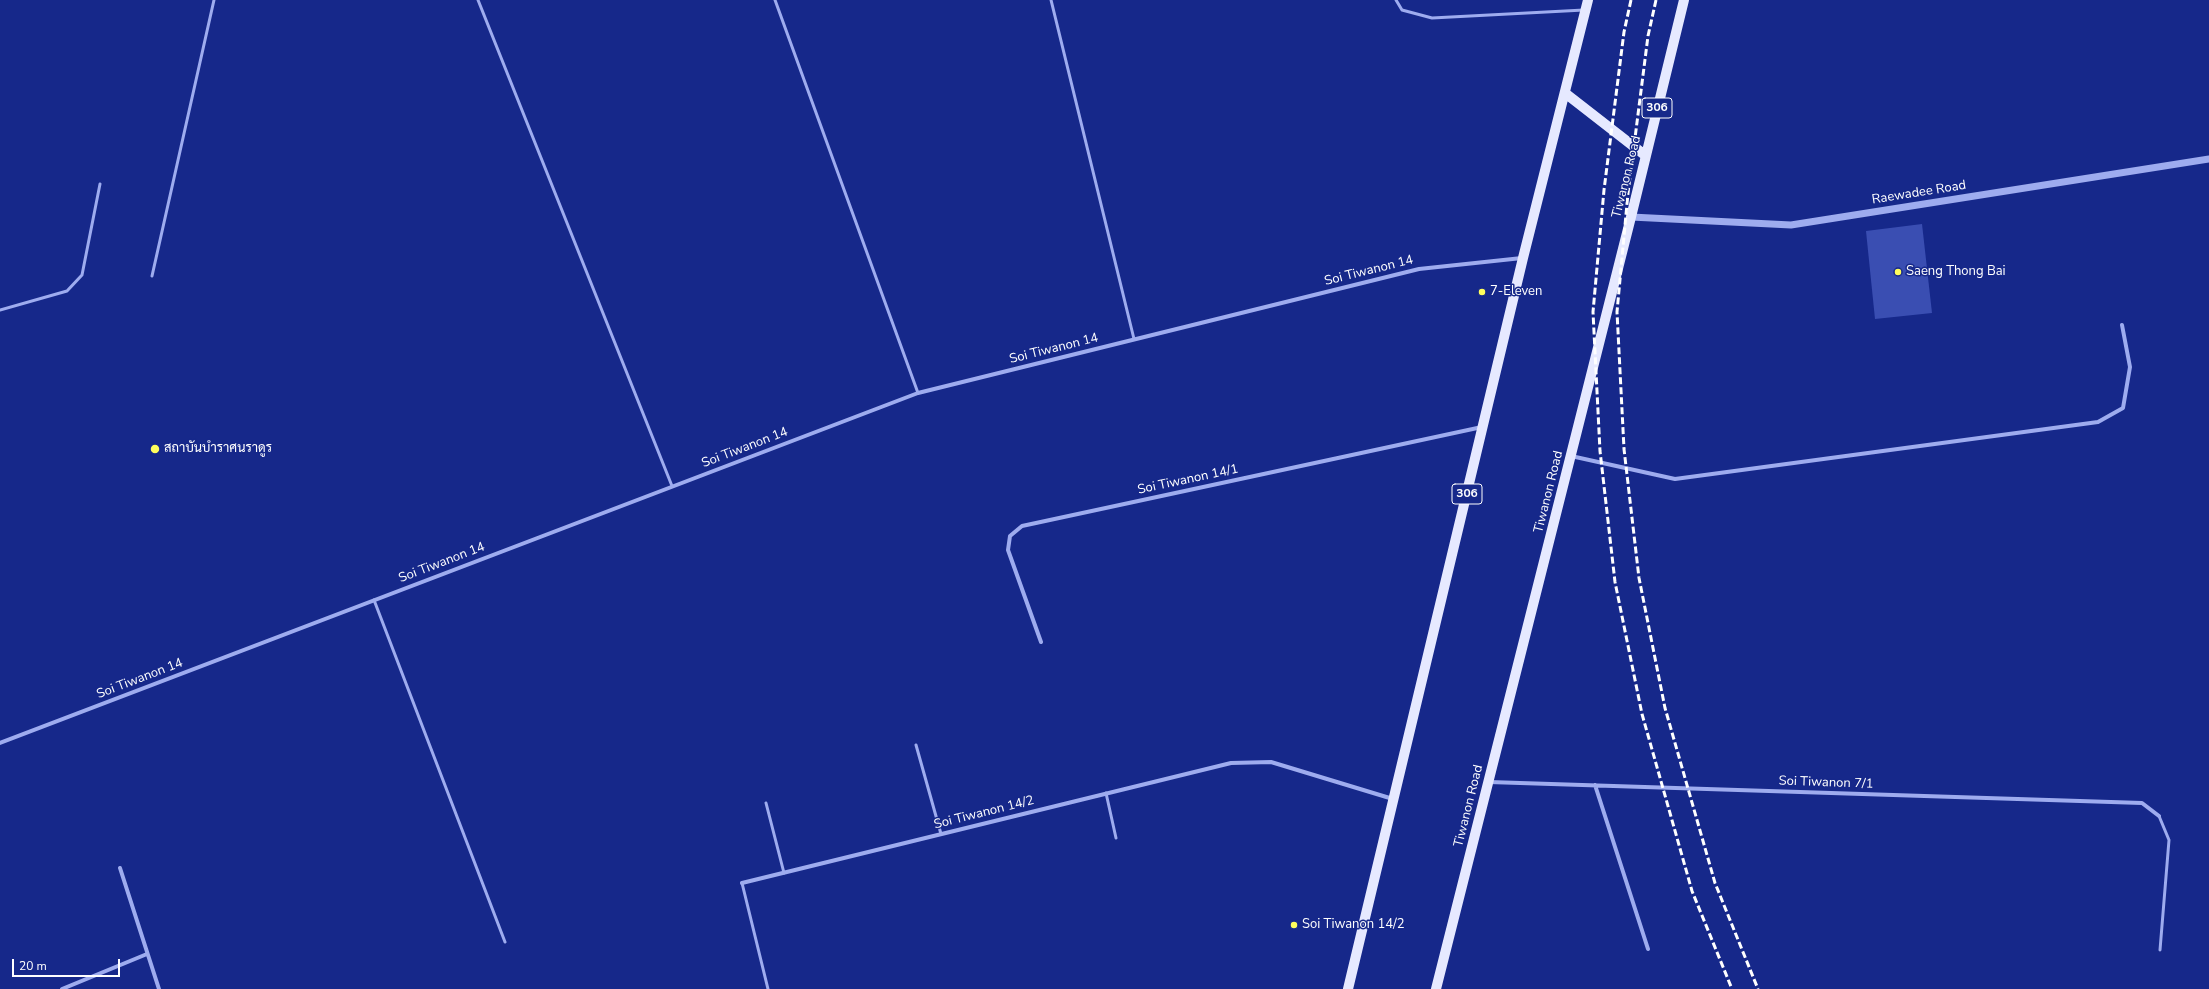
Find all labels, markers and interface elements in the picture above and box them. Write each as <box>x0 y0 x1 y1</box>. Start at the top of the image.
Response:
road number: 306 <box>1642 98 1672 118</box>
street label: Tiwanon Road <box>1609 134 1645 220</box>
street label: Raewadee Road <box>1871 178 1967 208</box>
street label: Soi Tiwanon 14 <box>1323 252 1415 290</box>
place label: Saeng Thong Bai <box>1906 264 2006 280</box>
marker: Saeng Thong Bai <box>1893 267 1903 277</box>
place label: 7-Eleven <box>1490 284 1542 300</box>
marker: 7-Eleven <box>1477 287 1487 297</box>
street label: Soi Tiwanon 14 <box>1008 330 1100 368</box>
street label: Soi Tiwanon 14 <box>700 424 790 472</box>
place label: สถาบันบำราศนราดูร <box>164 441 272 457</box>
marker: สถาบันบำราศนราดูร <box>149 443 161 455</box>
street label: Tiwanon Road <box>1531 449 1567 535</box>
street label: Soi Tiwanon 14/1 <box>1136 462 1240 498</box>
road number: 306 <box>1452 484 1482 504</box>
street label: Soi Tiwanon 14 <box>397 539 487 587</box>
street label: Soi Tiwanon 14 <box>95 655 185 703</box>
street label: Tiwanon Road <box>1451 763 1487 849</box>
street label: Soi Tiwanon 7/1 <box>1778 774 1874 792</box>
street label: Soi Tiwanon 14/2 <box>932 793 1036 833</box>
place label: Soi Tiwanon 14/2 <box>1302 917 1405 933</box>
marker: Soi Tiwanon 14/2 <box>1289 920 1299 930</box>
scale bar <box>14 951 122 977</box>
text: 20 m <box>19 958 47 974</box>

